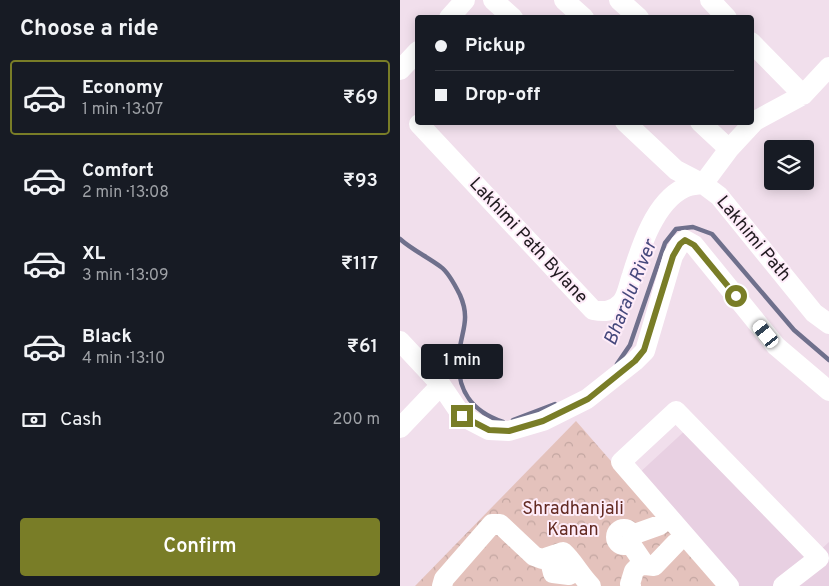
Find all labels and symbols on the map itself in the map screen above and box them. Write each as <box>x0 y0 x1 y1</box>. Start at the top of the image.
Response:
street label: Lakhimi Path Bylane <box>464 173 592 309</box>
street label: Lakhimi Path <box>711 192 795 286</box>
water label: Bharalu River <box>599 235 664 349</box>
route start <box>725 285 747 307</box>
car <box>750 318 781 350</box>
callout: 1 min <box>421 344 503 378</box>
route end <box>451 405 473 427</box>
park label: Shradhanjali Kanan <box>522 498 624 542</box>

